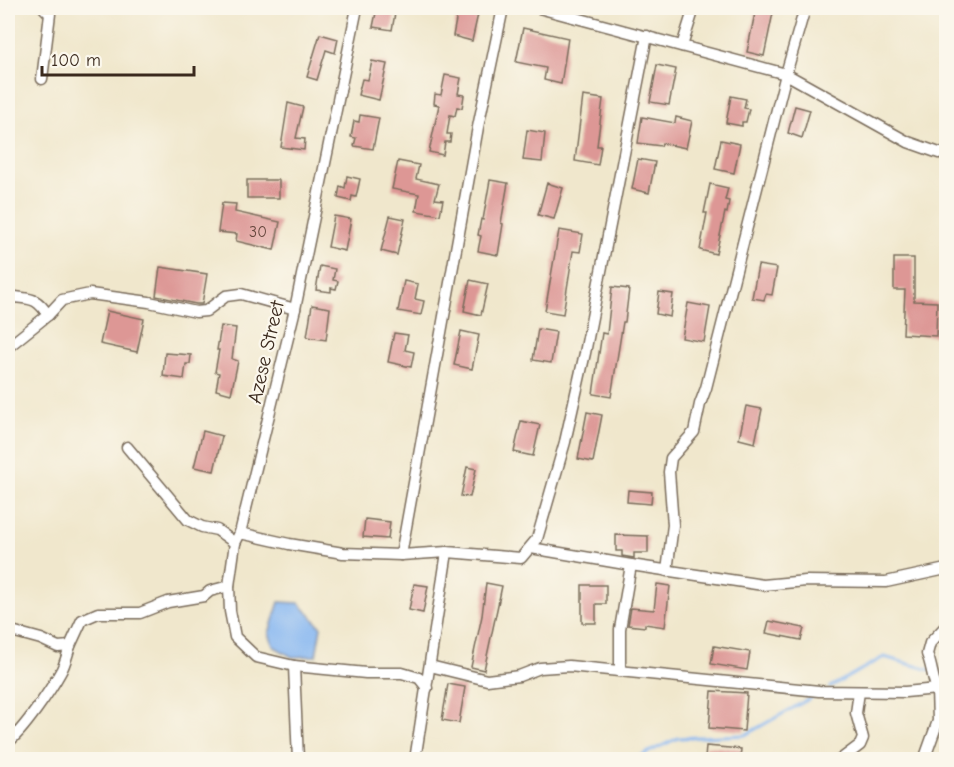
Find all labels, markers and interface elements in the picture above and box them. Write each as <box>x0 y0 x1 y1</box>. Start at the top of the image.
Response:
scale bar <box>42 39 194 77</box>
text: 100 m <box>51 50 101 71</box>
house number: 30 <box>249 223 267 241</box>
street label: Azese Street <box>243 297 289 406</box>

